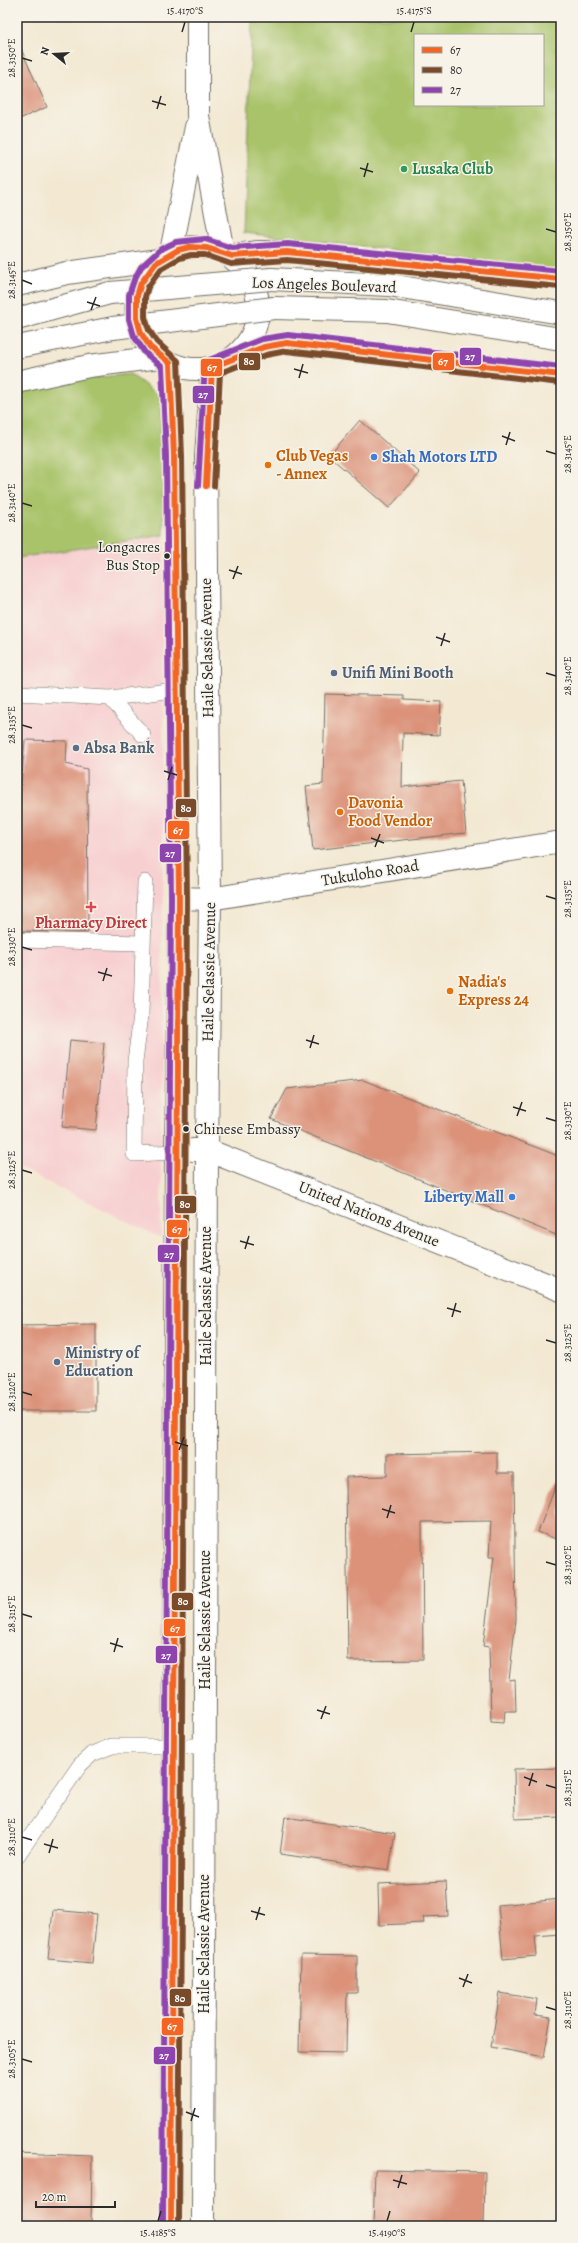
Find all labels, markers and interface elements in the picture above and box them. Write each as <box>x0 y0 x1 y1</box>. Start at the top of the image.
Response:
text: 15.4170°S <box>167 4 203 17</box>
text: 15.4175°S <box>396 4 432 17</box>
north arrow <box>34 34 74 74</box>
legend <box>414 34 544 106</box>
text: 28.3150°E <box>5 39 18 77</box>
text: 67 <box>450 42 462 58</box>
text: N <box>37 45 53 57</box>
text: 80 <box>450 62 462 78</box>
text: 27 <box>450 82 462 98</box>
place label: Lusaka Club <box>412 158 493 180</box>
marker: Lusaka Club <box>399 164 409 174</box>
text: 28.3150°E <box>561 213 574 251</box>
text: 28.3145°E <box>5 261 18 299</box>
street label: Los Angeles Boulevard <box>251 271 397 299</box>
line badge: 27 <box>459 347 482 366</box>
text: 27 <box>465 349 475 364</box>
line badge: 80 <box>238 352 261 371</box>
line badge: 67 <box>432 352 455 371</box>
text: 80 <box>244 354 255 369</box>
text: 67 <box>438 354 448 369</box>
line badge: 67 <box>200 358 223 377</box>
text: 67 <box>207 360 217 375</box>
line badge: 27 <box>192 385 215 404</box>
text: 27 <box>198 387 208 402</box>
text: 28.3145°E <box>561 435 574 473</box>
place label: Club Vegas - Annex <box>276 445 348 485</box>
place label: Shah Motors LTD <box>382 446 497 468</box>
marker: Shah Motors LTD <box>369 452 379 462</box>
marker: Club Vegas - Annex <box>263 460 273 470</box>
text: 28.3140°E <box>5 483 18 523</box>
place label: Longacres Bus Stop <box>98 537 160 575</box>
marker: Longacres Bus Stop <box>162 551 172 561</box>
street label: Haile Selassie Avenue <box>195 578 219 718</box>
text: 28.3140°E <box>561 656 574 696</box>
place label: Unifi Mini Booth <box>342 662 454 684</box>
marker: Unifi Mini Booth <box>329 668 339 678</box>
text: 28.3135°E <box>5 706 18 744</box>
place label: Absa Bank <box>83 737 155 759</box>
marker: Absa Bank <box>71 743 81 753</box>
place label: Davonia Food Vendor <box>348 792 433 832</box>
line badge: 80 <box>175 798 197 818</box>
text: 80 <box>181 801 192 816</box>
marker: Davonia Food Vendor <box>335 807 345 817</box>
line badge: 67 <box>167 820 190 840</box>
text: 67 <box>173 823 183 838</box>
line badge: 27 <box>159 843 182 863</box>
text: 27 <box>165 846 175 861</box>
street label: Tukuloho Road <box>320 854 421 892</box>
text: 28.3135°E <box>561 880 574 918</box>
marker: Pharmacy Direct <box>86 902 96 912</box>
street label: Haile Selassie Avenue <box>197 902 221 1042</box>
place label: Pharmacy Direct <box>35 912 148 934</box>
text: 28.3130°E <box>5 928 18 966</box>
place label: Nadia's Express 24 <box>458 971 529 1011</box>
marker: Nadia's Express 24 <box>445 986 455 996</box>
text: 28.3130°E <box>561 1102 574 1140</box>
place label: Chinese Embassy <box>194 1119 301 1139</box>
marker: Chinese Embassy <box>181 1124 191 1134</box>
text: 28.3125°E <box>5 1151 18 1189</box>
street label: United Nations Avenue <box>295 1176 443 1252</box>
place label: Liberty Mall <box>424 1186 505 1208</box>
marker: Liberty Mall <box>507 1192 517 1202</box>
line badge: 80 <box>174 1195 197 1214</box>
text: 80 <box>180 1197 191 1212</box>
line badge: 67 <box>166 1219 188 1238</box>
text: 67 <box>172 1222 182 1237</box>
street label: Haile Selassie Avenue <box>195 1226 217 1366</box>
line badge: 27 <box>157 1244 180 1263</box>
text: 27 <box>164 1247 174 1262</box>
text: 28.3125°E <box>561 1324 574 1362</box>
place label: Ministry of Education <box>65 1342 142 1382</box>
marker: Ministry of Education <box>52 1357 62 1367</box>
text: 28.3120°E <box>5 1372 18 1412</box>
text: 28.3120°E <box>561 1545 574 1585</box>
street label: Haile Selassie Avenue <box>194 1550 216 1690</box>
line badge: 80 <box>171 1592 194 1611</box>
text: 80 <box>178 1594 189 1609</box>
text: 28.3115°E <box>5 1595 18 1632</box>
line badge: 67 <box>163 1618 186 1637</box>
text: 67 <box>170 1621 180 1636</box>
line badge: 27 <box>155 1645 178 1664</box>
text: 27 <box>161 1648 171 1663</box>
text: 28.3115°E <box>561 1769 574 1806</box>
text: 28.3110°E <box>5 1818 18 1856</box>
street label: Haile Selassie Avenue <box>193 1874 215 2014</box>
line badge: 80 <box>169 1988 192 2007</box>
text: 80 <box>175 1991 186 2006</box>
text: 28.3110°E <box>561 1991 574 2029</box>
line badge: 67 <box>161 2017 184 2036</box>
text: 67 <box>167 2019 177 2034</box>
text: 28.3105°E <box>5 2040 18 2078</box>
line badge: 27 <box>153 2046 176 2065</box>
text: 27 <box>159 2048 169 2063</box>
scale bar <box>36 2183 115 2209</box>
text: 20 m <box>42 2189 66 2205</box>
text: 15.4185°S <box>140 2226 176 2239</box>
text: 15.4190°S <box>369 2226 405 2239</box>

